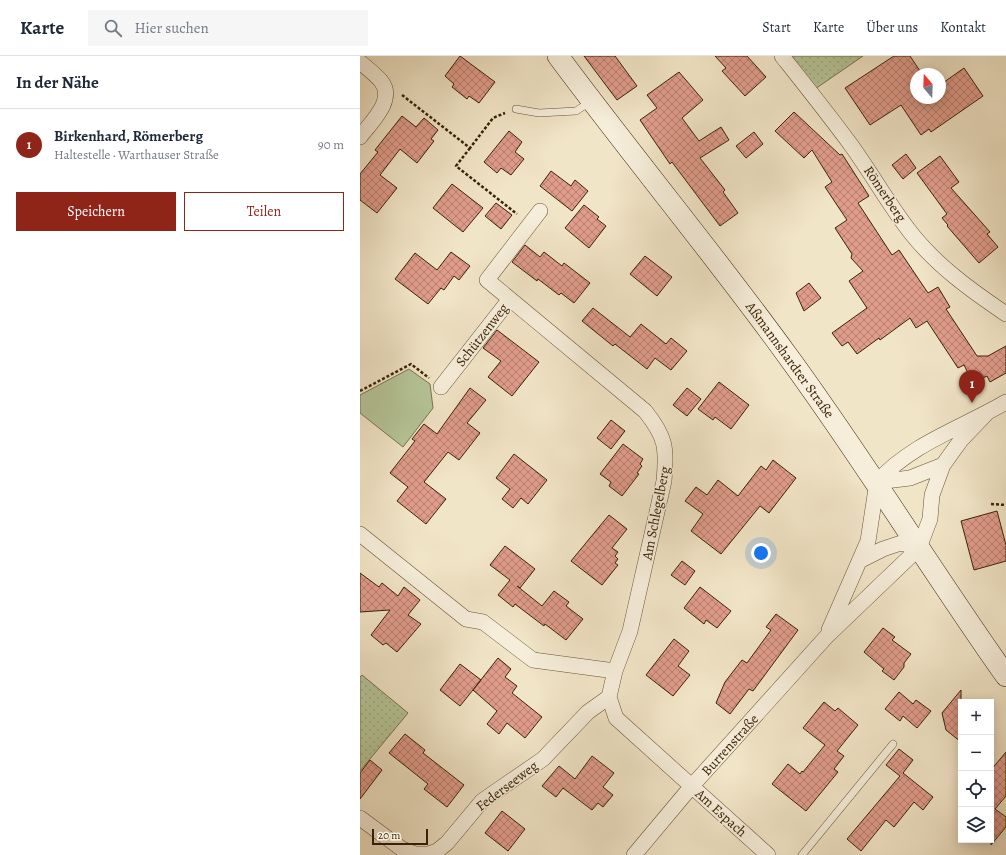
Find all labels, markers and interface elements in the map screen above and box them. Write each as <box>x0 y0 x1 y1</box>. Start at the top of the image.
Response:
search box <box>88 10 368 46</box>
text: Karte <box>20 15 64 41</box>
icon: search <box>102 17 124 39</box>
text: Hier suchen <box>134 18 209 38</box>
text: Start <box>762 18 791 37</box>
text: Karte <box>813 18 844 37</box>
text: Über uns <box>866 18 918 37</box>
text: Kontakt <box>940 18 986 37</box>
north arrow <box>910 68 946 104</box>
text: In der Nähe <box>16 71 99 94</box>
text: Birkenhard, Römerberg <box>54 126 203 146</box>
text: 1 <box>27 136 31 153</box>
text: 90 m <box>318 136 344 153</box>
text: Haltestelle · Warthauser Straße <box>54 146 219 163</box>
street label: Römerberg <box>859 162 911 226</box>
button: Speichern <box>16 192 176 231</box>
button: Teilen <box>184 192 344 231</box>
street label: Aßmannshardter Straße <box>741 297 839 422</box>
street label: Schützenweg <box>451 299 513 371</box>
pin: 1 <box>959 370 985 403</box>
street label: Am Schlegelberg <box>637 465 674 562</box>
your location <box>751 543 771 563</box>
map controls <box>958 699 994 843</box>
button: + <box>958 699 994 735</box>
street label: Burrenstraße <box>697 710 763 780</box>
button: − <box>958 735 994 771</box>
street label: Federseeweg <box>472 756 542 816</box>
button: locate <box>958 771 994 807</box>
street label: Am Espach <box>690 784 751 842</box>
button: layers <box>958 807 994 843</box>
scale bar <box>372 827 428 846</box>
text: 20 m <box>378 828 400 843</box>

